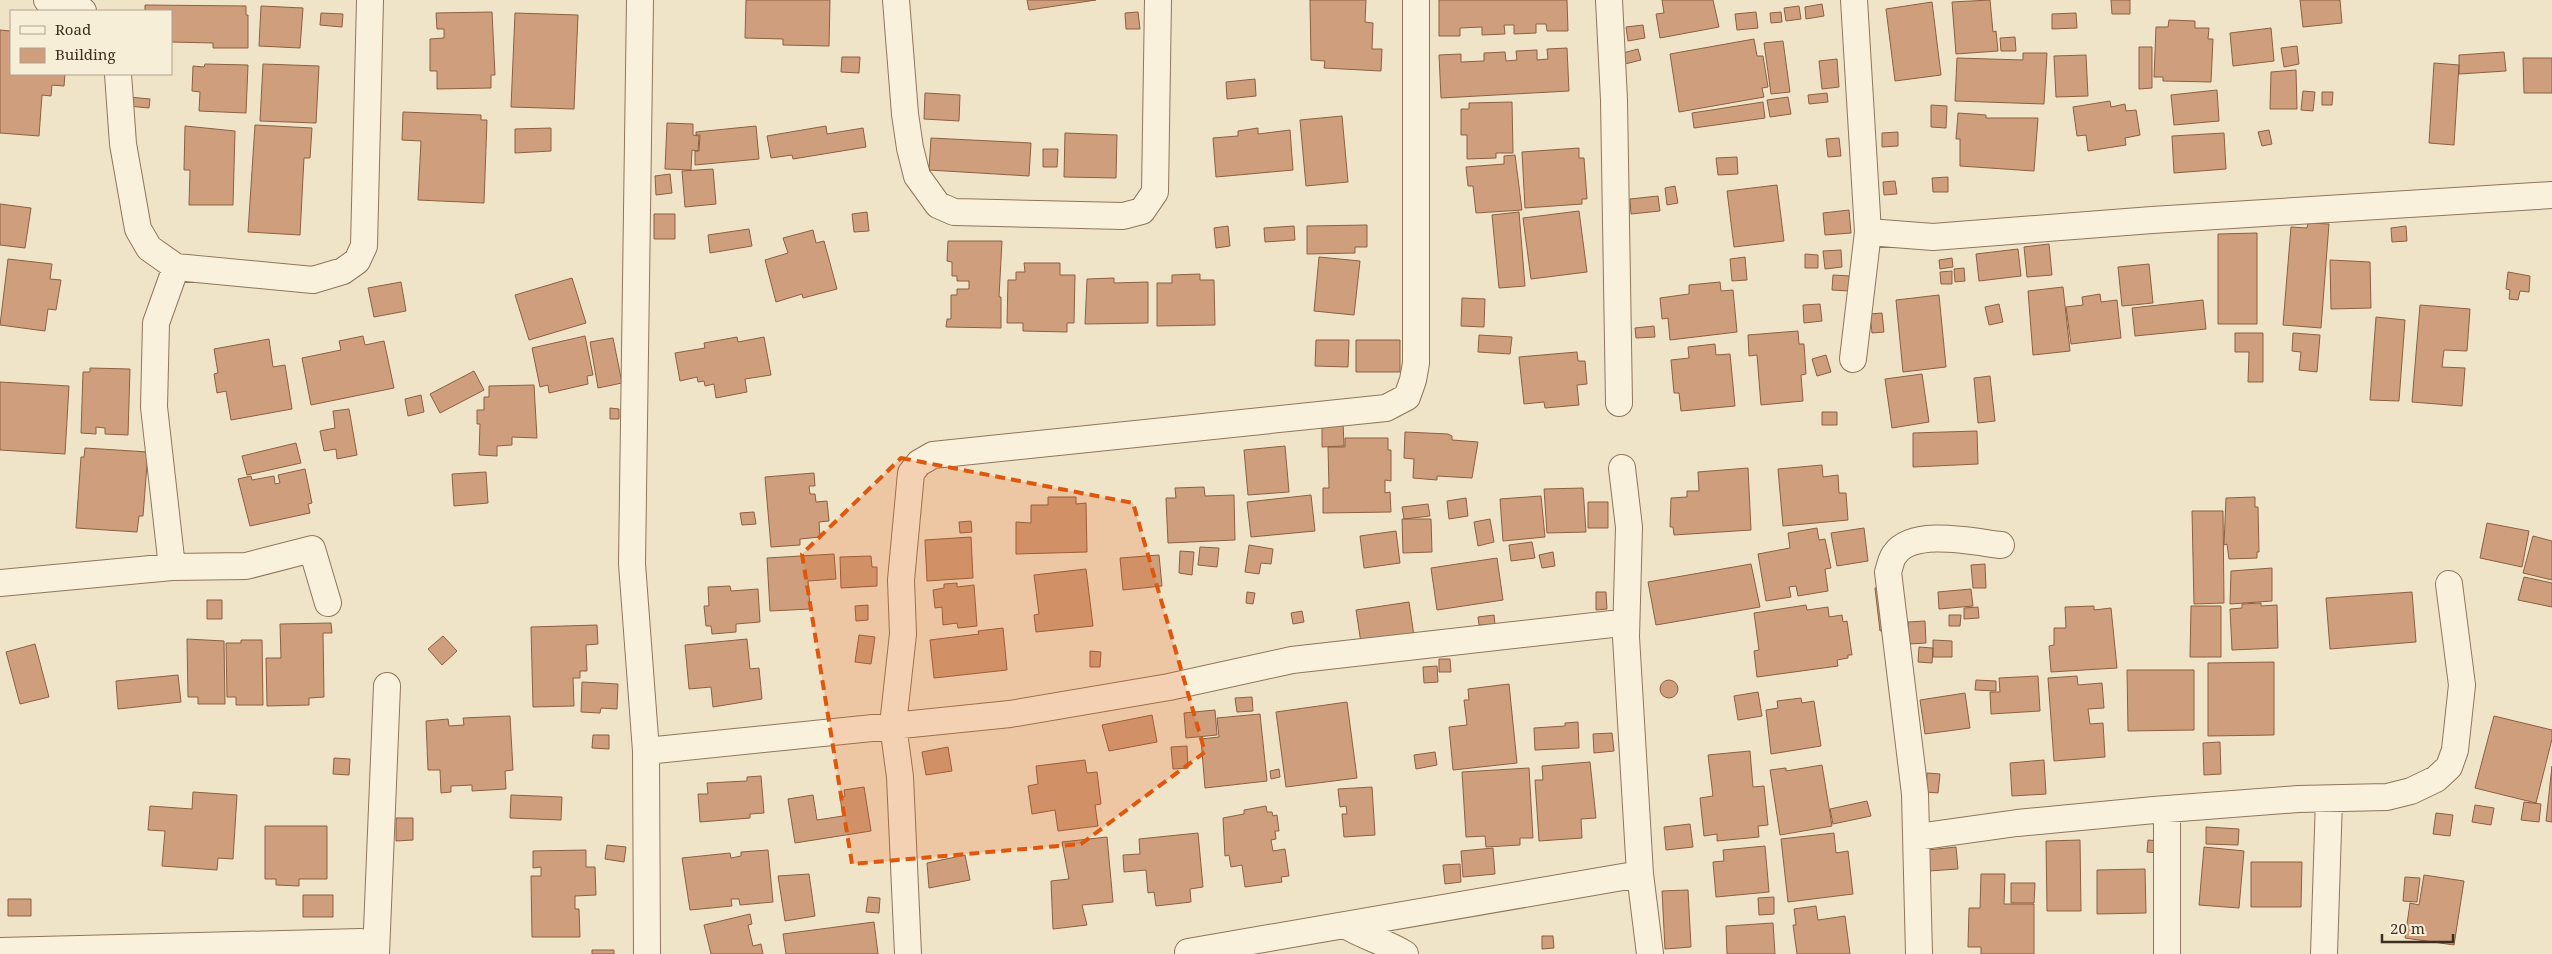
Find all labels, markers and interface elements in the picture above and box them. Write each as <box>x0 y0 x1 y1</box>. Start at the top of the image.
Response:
legend <box>10 10 172 75</box>
text: Road <box>55 19 91 39</box>
text: Building <box>55 44 116 64</box>
scale bar <box>2382 912 2453 944</box>
text: 20 m <box>2390 918 2425 938</box>

